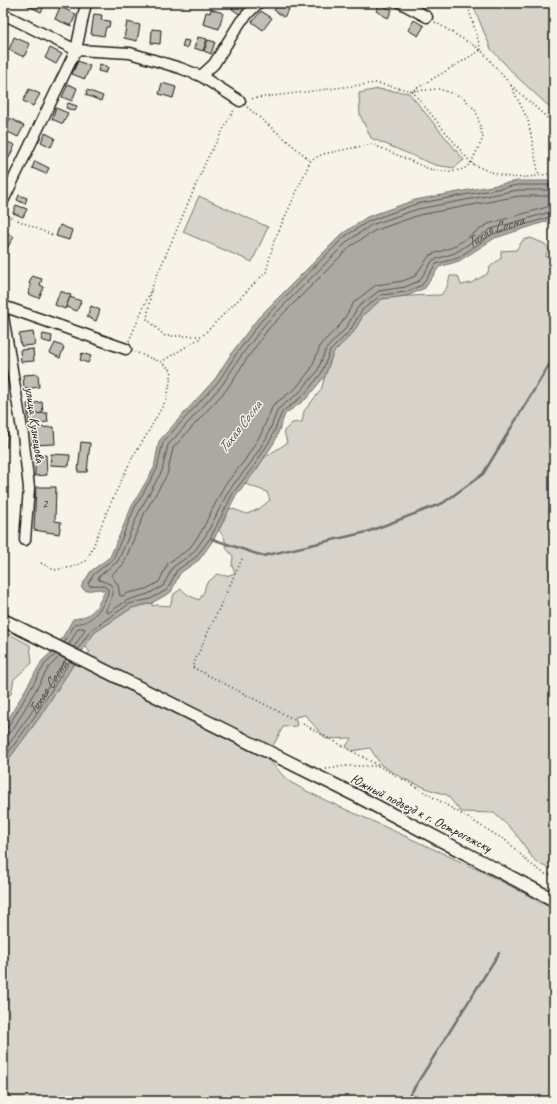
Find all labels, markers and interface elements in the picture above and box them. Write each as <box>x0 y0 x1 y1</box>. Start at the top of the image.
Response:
water label: Тихая Сосна <box>462 210 527 252</box>
street label: улица Кузнецова <box>21 385 49 465</box>
water label: Тихая Сосна <box>214 396 267 457</box>
house number: 2 <box>42 496 49 512</box>
water label: Тихая Сосна <box>23 655 73 719</box>
street label: Южный подъезд к г. Острогожску <box>348 770 495 856</box>

